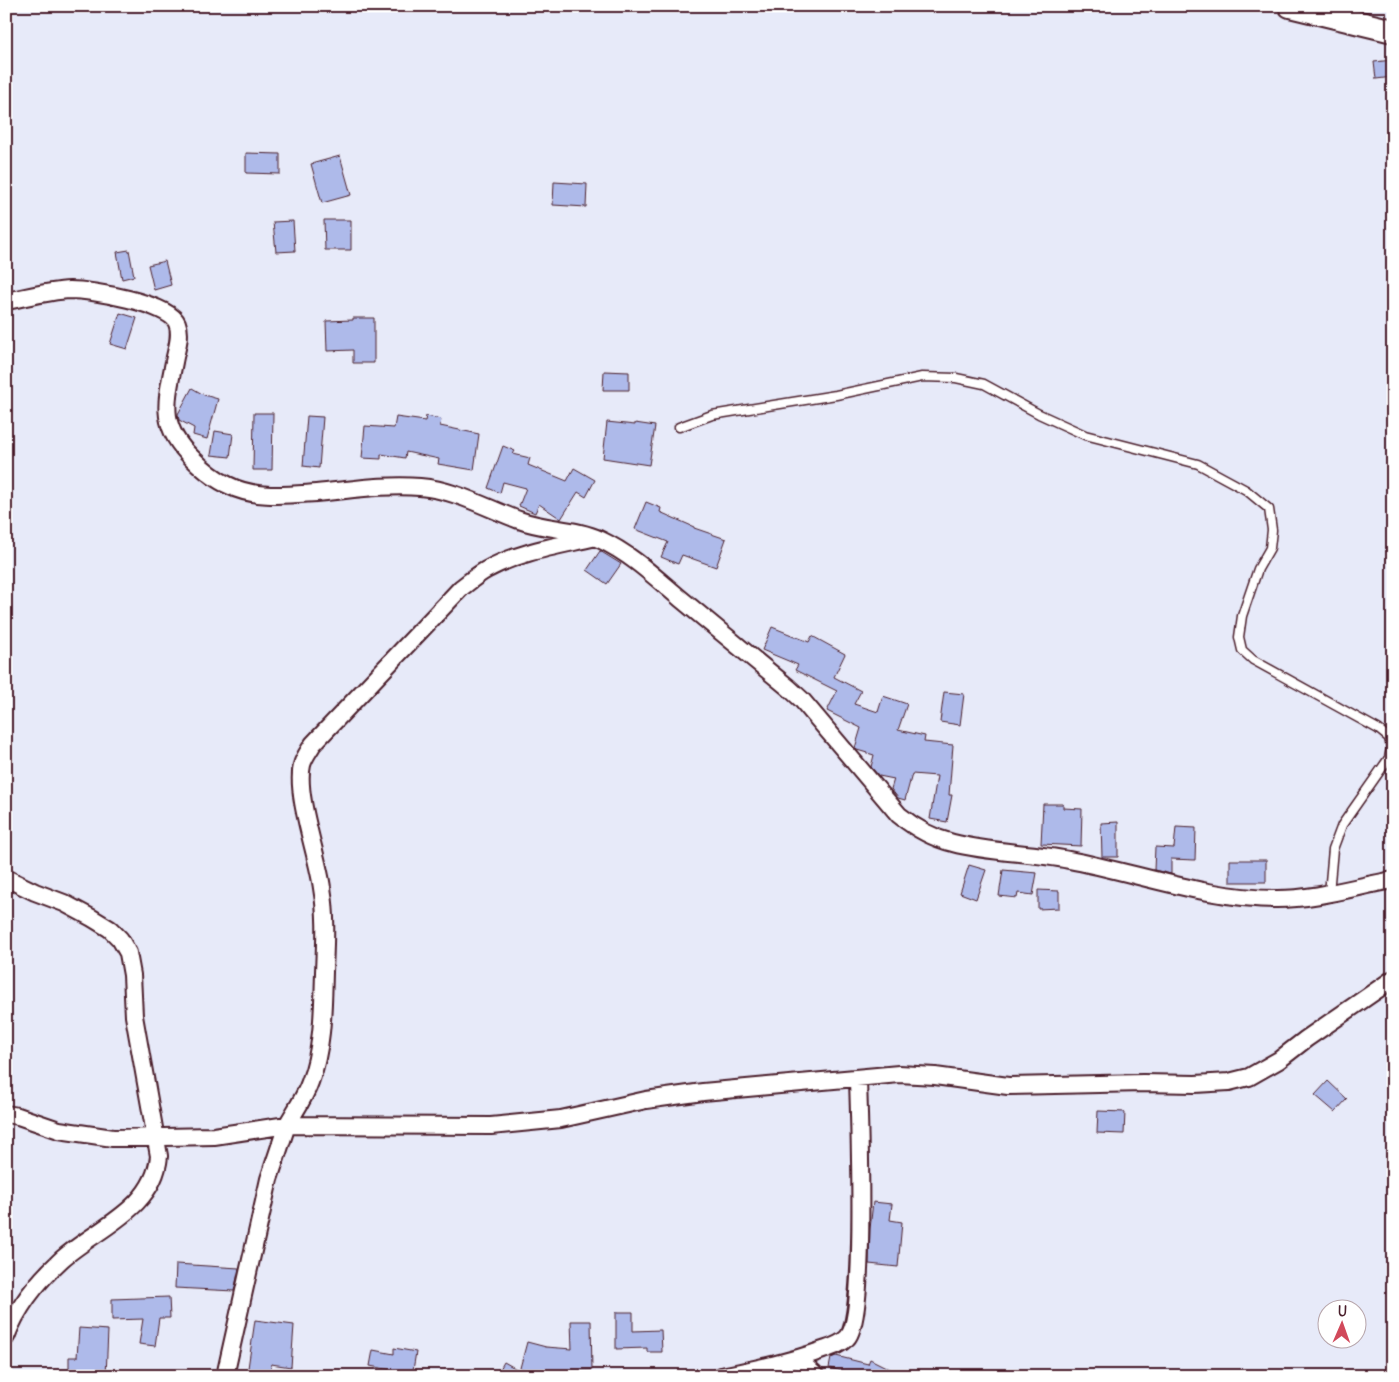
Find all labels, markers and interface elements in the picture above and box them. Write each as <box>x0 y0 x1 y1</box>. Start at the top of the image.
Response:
north arrow <box>1316 1300 1366 1350</box>
text: U <box>1337 1302 1348 1320</box>

